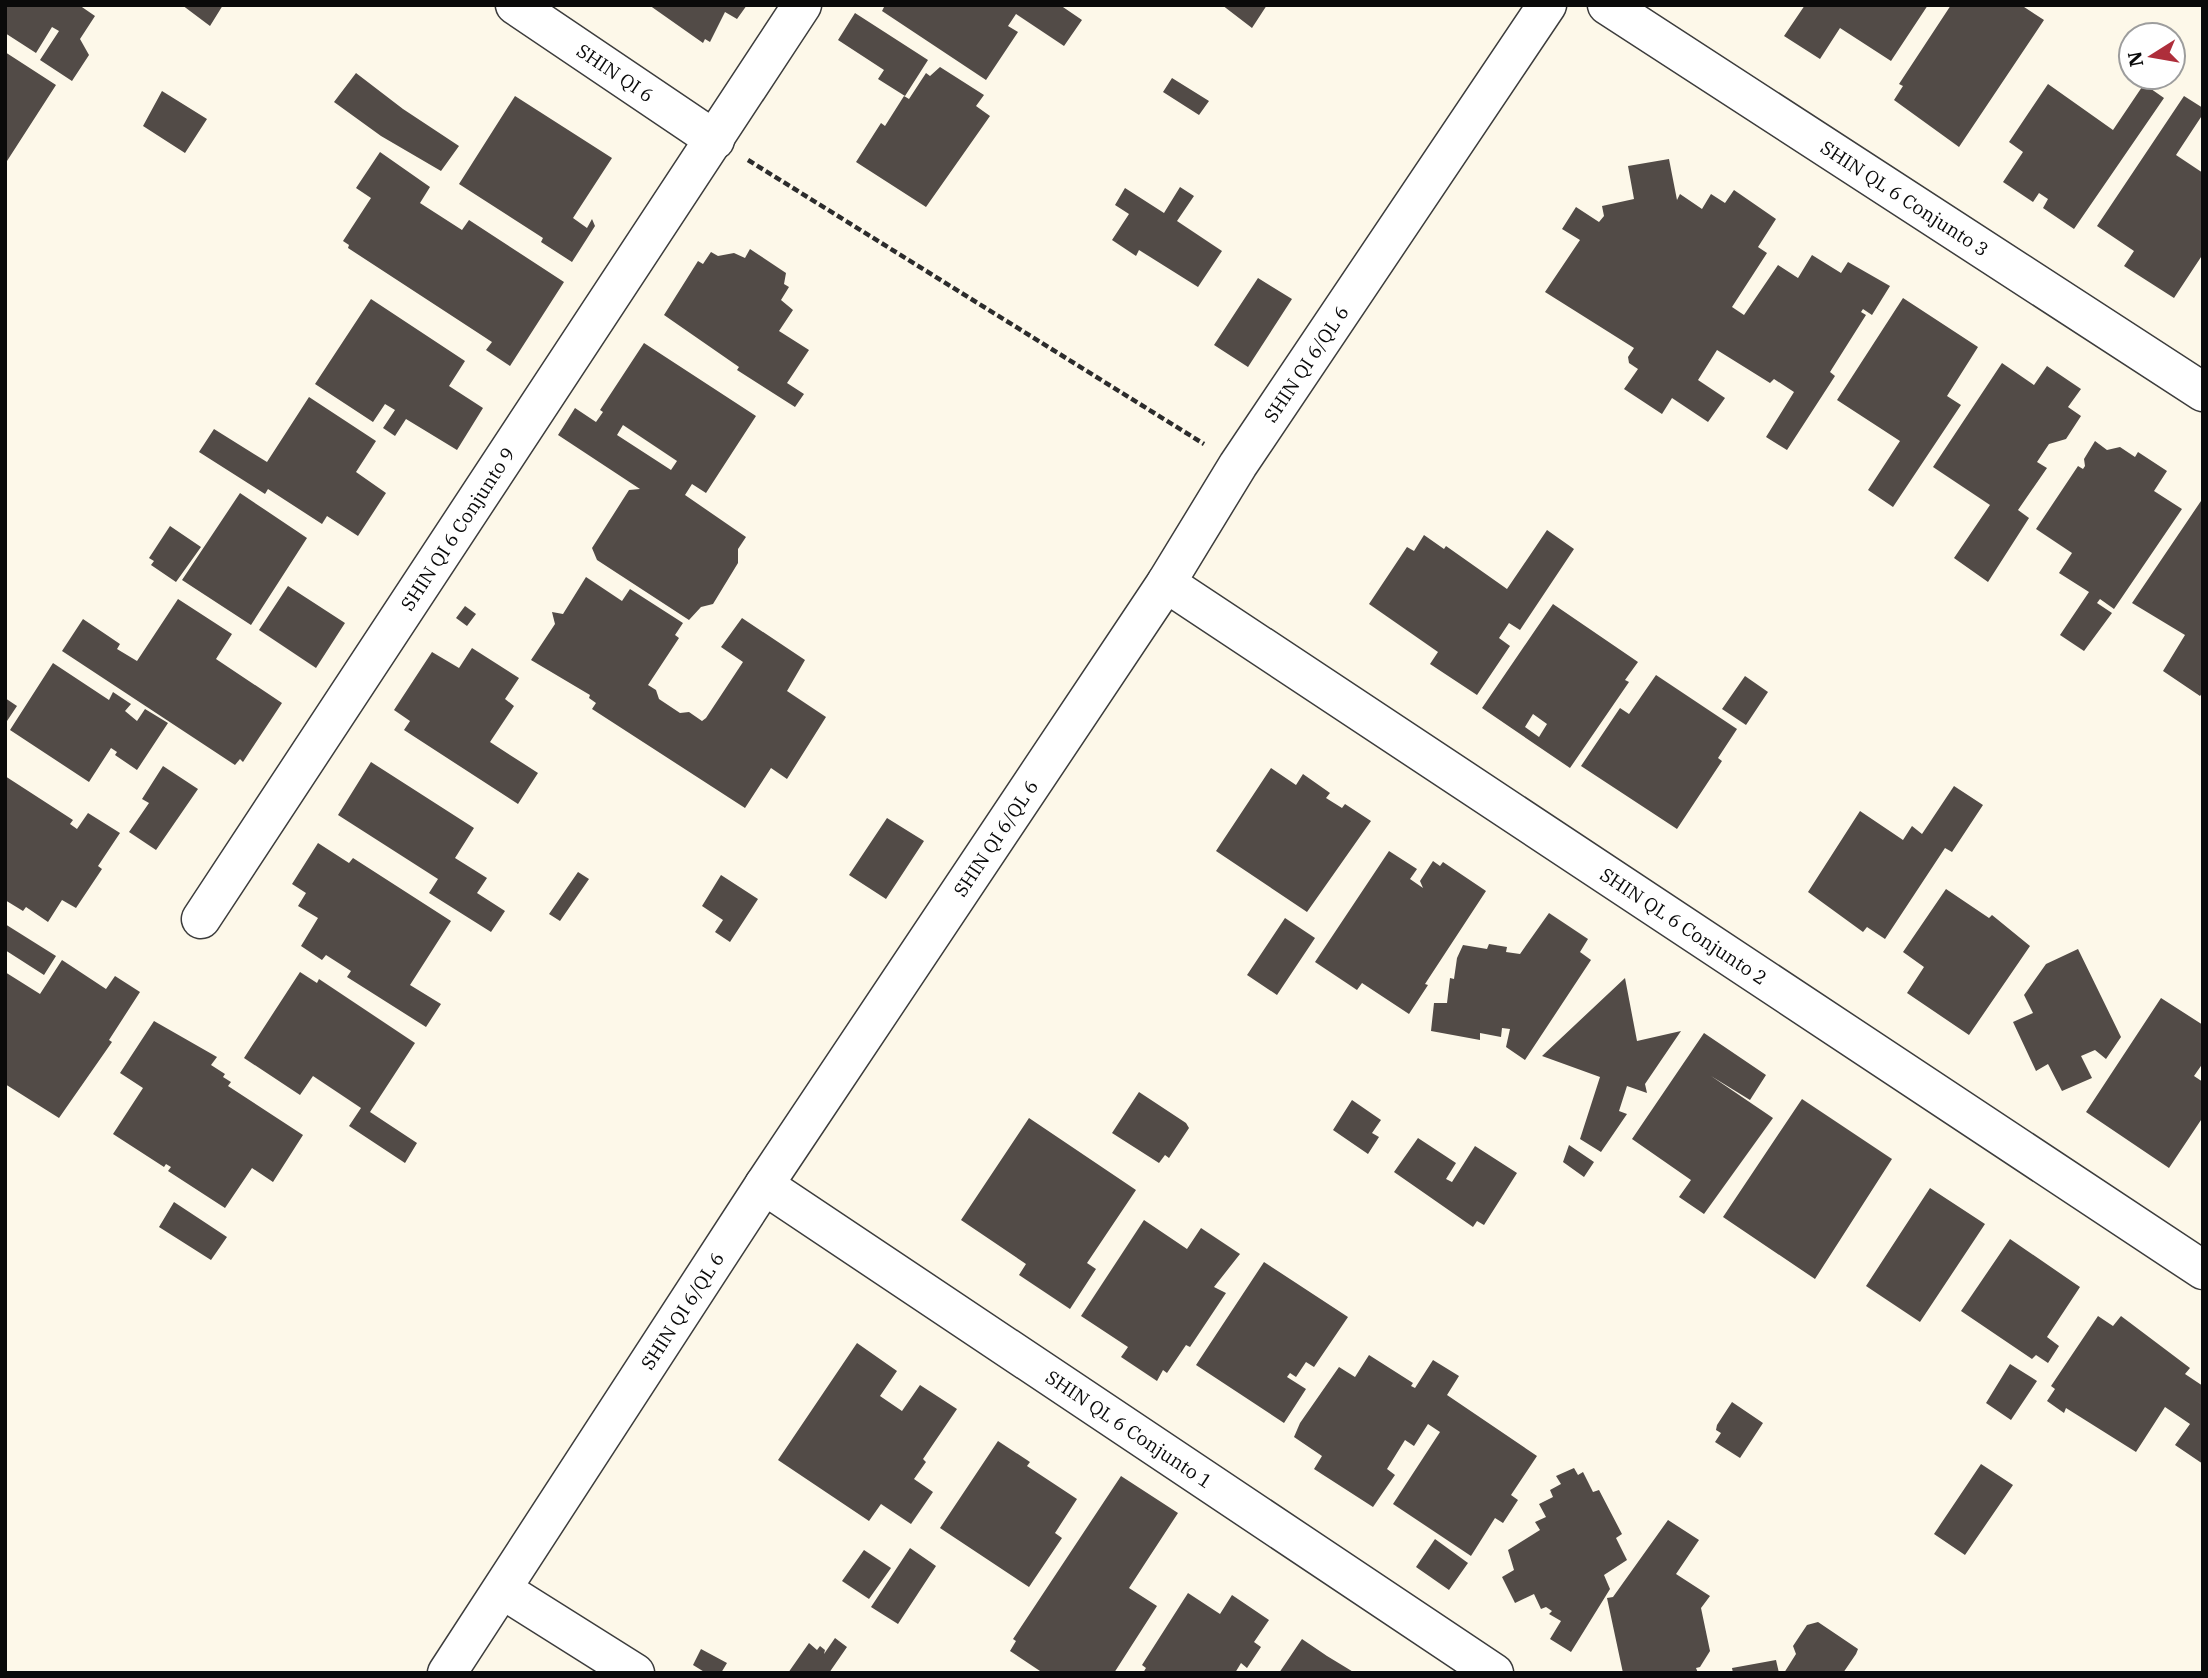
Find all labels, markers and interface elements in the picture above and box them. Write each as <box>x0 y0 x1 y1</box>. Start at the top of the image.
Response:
north arrow <box>2117 21 2187 91</box>
street label: SHIN QI 6 <box>572 38 658 107</box>
text: N <box>2122 50 2149 69</box>
street label: SHIN QL 6 Conjunto 3 <box>1816 135 1993 262</box>
street label: SHIN QI 6/QL 6 <box>1258 301 1354 427</box>
street label: SHIN QI 6 Conjunto 9 <box>395 443 520 615</box>
street label: SHIN QI 6/QL 6 <box>948 775 1043 901</box>
street label: SHIN QL 6 Conjunto 2 <box>1596 862 1772 990</box>
street label: SHIN QI 6/QL 6 <box>635 1247 729 1374</box>
street label: SHIN QL 6 Conjunto 1 <box>1041 1365 1217 1493</box>

